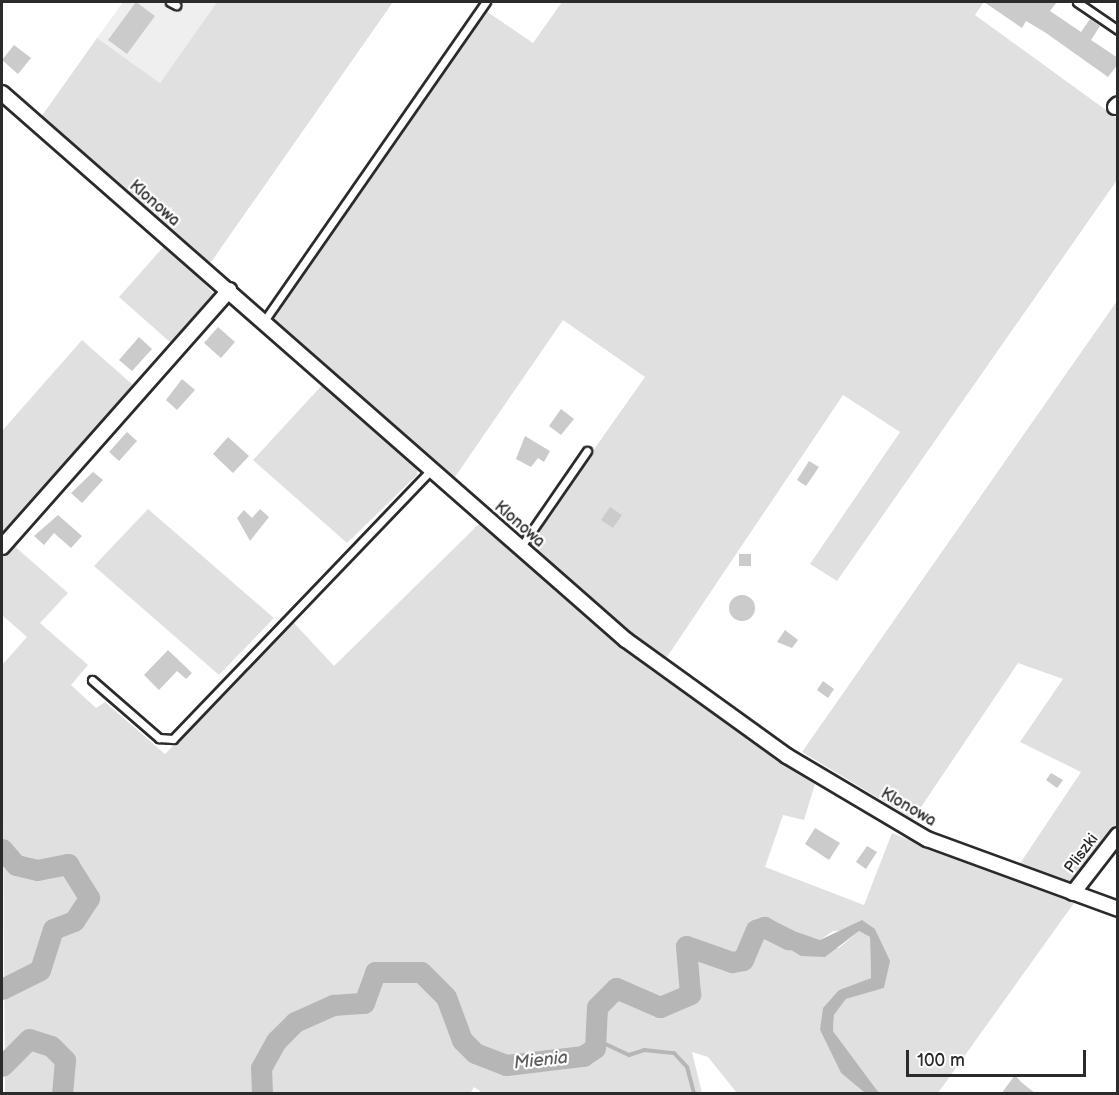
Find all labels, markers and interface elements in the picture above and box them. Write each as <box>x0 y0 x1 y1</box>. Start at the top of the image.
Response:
street label: Klonowa <box>125 177 183 231</box>
street label: Klonowa <box>490 498 548 552</box>
street label: Klonowa <box>877 785 939 831</box>
street label: Pliszki <box>1061 830 1103 878</box>
scale bar <box>909 1038 1089 1076</box>
water label: Mienia <box>513 1047 569 1075</box>
text: 100 m <box>917 1050 965 1071</box>

